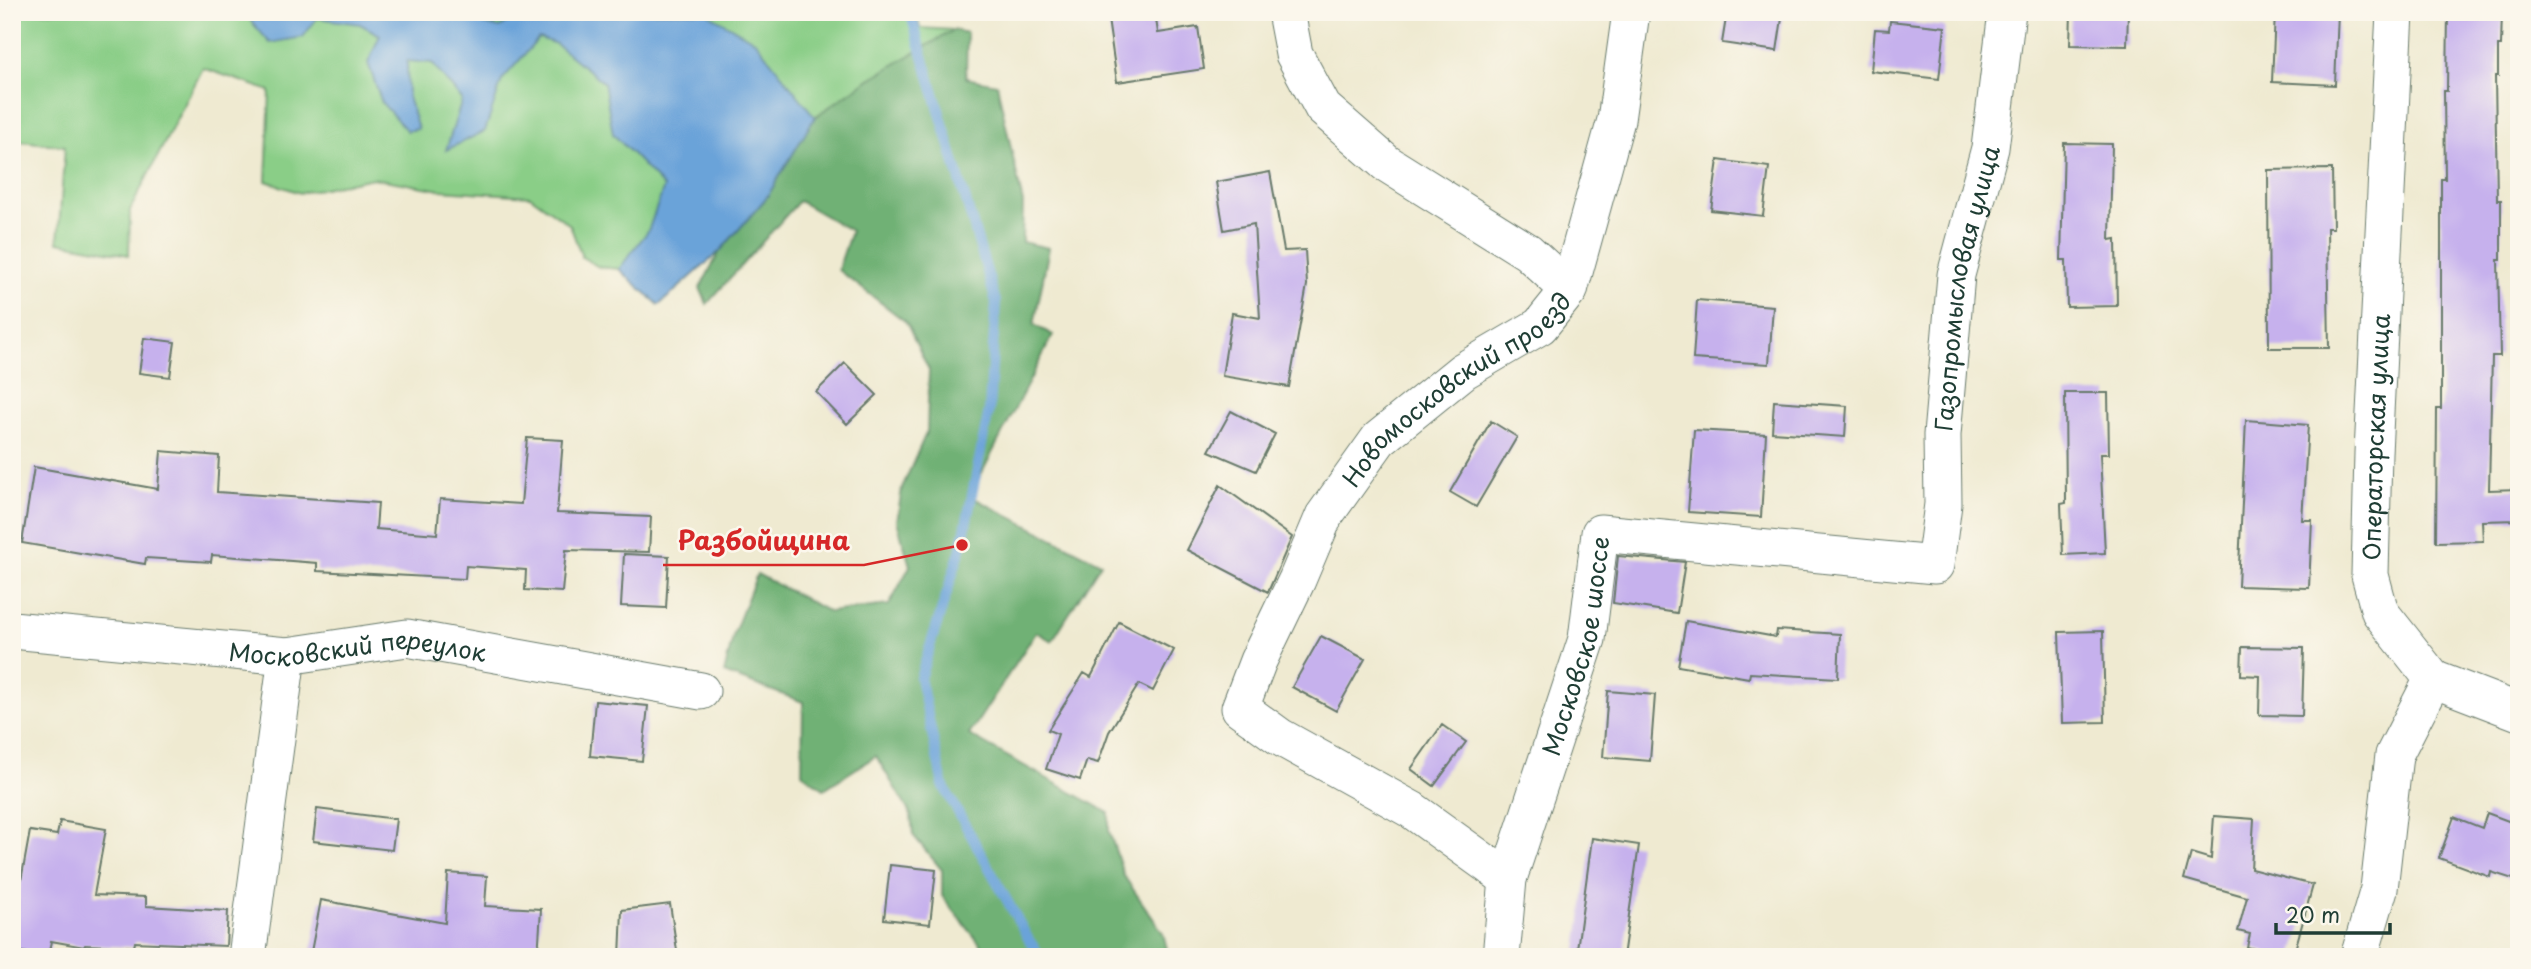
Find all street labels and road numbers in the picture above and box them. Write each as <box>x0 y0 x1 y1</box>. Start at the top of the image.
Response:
street label: Газопромысловая улица <box>1924 141 2008 433</box>
street label: Новомосковский проезд <box>1333 284 1579 494</box>
street label: Операторская улица <box>2352 313 2398 561</box>
street label: Московское шоссе <box>1532 534 1617 760</box>
street label: Московский переулок <box>227 620 490 674</box>

